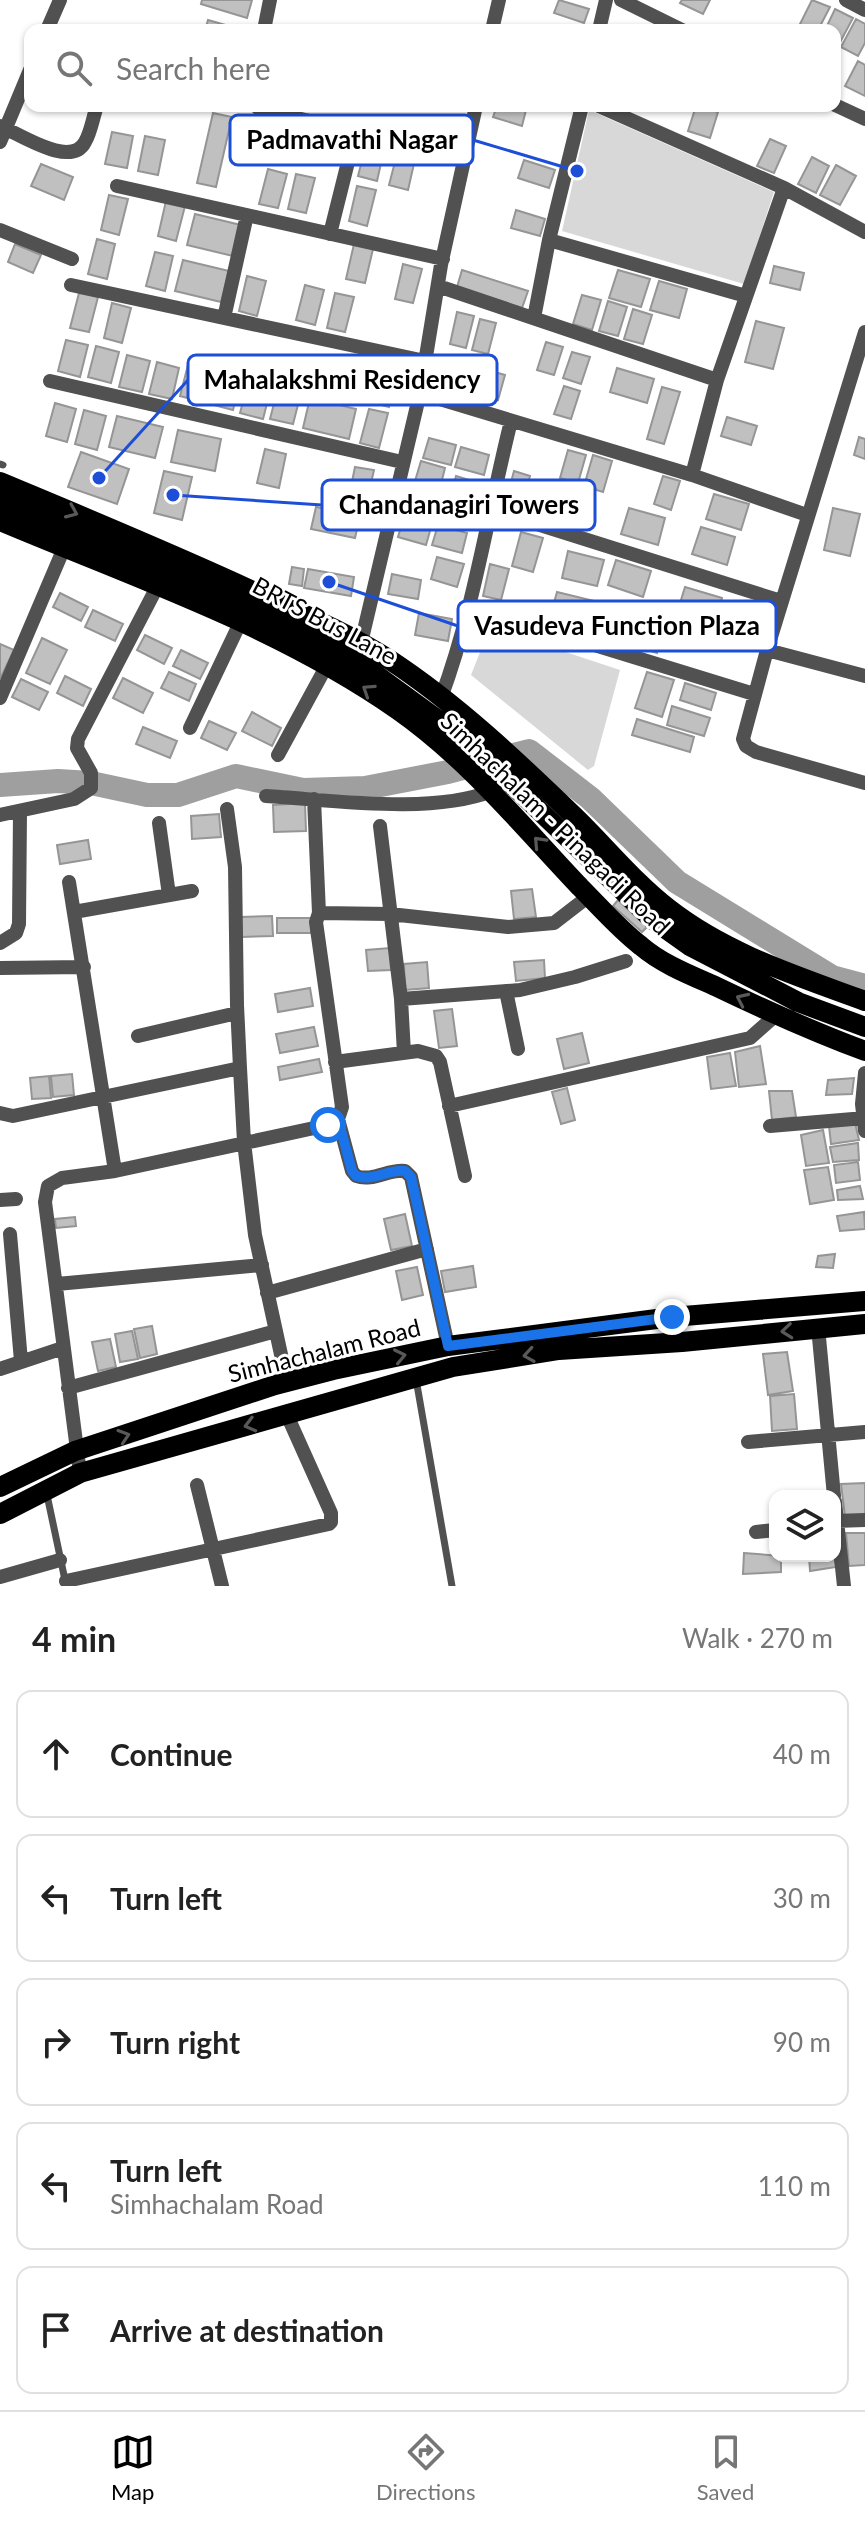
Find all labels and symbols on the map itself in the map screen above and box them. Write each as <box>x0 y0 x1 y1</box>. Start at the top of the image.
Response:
callout: Padmavathi Nagar <box>230 115 473 165</box>
text: Padmavathi Nagar <box>246 123 458 155</box>
callout: Mahalakshmi Residency <box>188 355 497 405</box>
text: Mahalakshmi Residency <box>204 363 481 395</box>
callout: Chandanagiri Towers <box>322 480 595 530</box>
text: Chandanagiri Towers <box>339 488 579 520</box>
one-way arrow <box>64 502 78 519</box>
street label: BRTS Bus Lane <box>248 570 402 670</box>
callout: Vasudeva Function Plaza <box>458 601 776 651</box>
text: Vasudeva Function Plaza <box>473 609 760 641</box>
one-way arrow <box>362 685 376 700</box>
street label: Simhachalam - Pinagadi Road <box>435 706 677 940</box>
one-way arrow <box>533 837 548 851</box>
one-way arrow <box>735 993 750 1009</box>
route start <box>310 1107 346 1143</box>
route end <box>654 1299 690 1335</box>
street label: Simhachalam Road <box>225 1312 423 1388</box>
one-way arrow <box>780 1322 793 1339</box>
one-way arrow <box>522 1346 535 1363</box>
one-way arrow <box>393 1348 406 1365</box>
one-way arrow <box>243 1415 257 1432</box>
one-way arrow <box>116 1429 130 1445</box>

